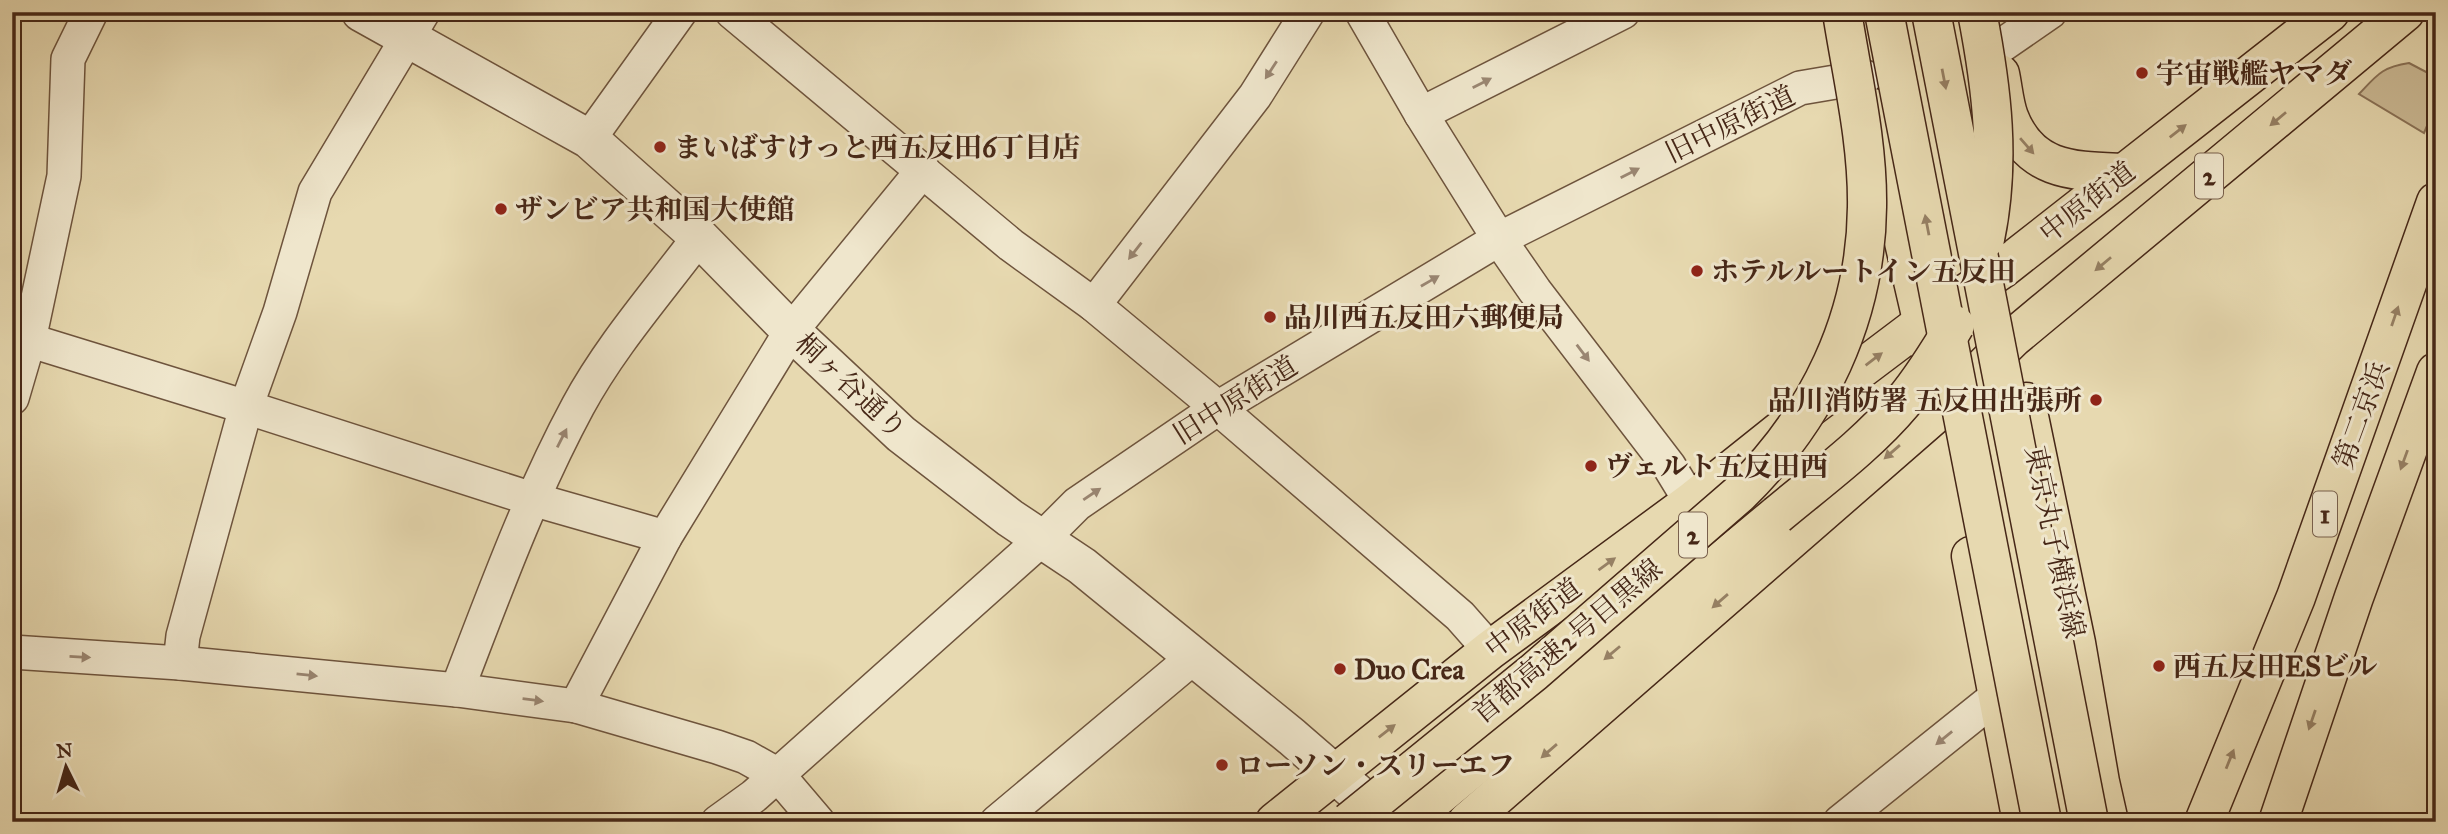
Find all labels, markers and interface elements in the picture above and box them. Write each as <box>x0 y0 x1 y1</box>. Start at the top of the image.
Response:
place label: 宇宙戦艦ヤマダ <box>2156 56 2352 91</box>
one-way arrow <box>1265 60 1278 79</box>
marker: 宇宙戦艦ヤマダ <box>2134 65 2150 81</box>
one-way arrow <box>1939 68 1950 90</box>
one-way arrow <box>1472 77 1492 88</box>
street label: 旧中原街道 <box>1659 78 1801 170</box>
one-way arrow <box>2269 111 2286 126</box>
one-way arrow <box>2168 124 2186 139</box>
place label: まいばすけっと西五反田6丁目店 <box>674 130 1080 165</box>
one-way arrow <box>2019 137 2035 155</box>
marker: まいばすけっと西五反田6丁目店 <box>652 139 668 155</box>
street label: 中原街道 <box>2032 154 2142 250</box>
road number: 2 <box>2195 154 2223 198</box>
one-way arrow <box>1620 168 1640 179</box>
place label: ザンビア共和国大使館 <box>515 192 794 227</box>
marker: ザンビア共和国大使館 <box>493 201 509 217</box>
one-way arrow <box>1921 214 1932 236</box>
one-way arrow <box>1127 242 1142 260</box>
place label: ホテルルートイン五反田 <box>1711 254 2016 289</box>
one-way arrow <box>2094 256 2111 271</box>
marker: ホテルルートイン五反田 <box>1689 263 1705 279</box>
one-way arrow <box>1420 275 1439 287</box>
place label: 品川西五反田六郵便局 <box>1284 300 1564 335</box>
one-way arrow <box>2390 306 2401 327</box>
marker: 品川西五反田六郵便局 <box>1262 309 1278 325</box>
street label: 桐ヶ谷通り <box>788 325 914 447</box>
one-way arrow <box>1575 344 1590 362</box>
street label: 旧中原街道 <box>1166 348 1304 452</box>
one-way arrow <box>1865 353 1883 367</box>
street label: 第二京浜 <box>2325 356 2397 474</box>
place label: 品川消防署 五反田出張所 <box>1768 383 2082 418</box>
marker: 品川消防署 五反田出張所 <box>2088 392 2104 408</box>
one-way arrow <box>557 428 568 448</box>
street label: 東京丸子横浜線 <box>2018 442 2092 642</box>
one-way arrow <box>1883 444 1901 460</box>
place label: ヴェルト五反田西 <box>1605 449 1828 484</box>
one-way arrow <box>2398 449 2409 470</box>
marker: ヴェルト五反田西 <box>1583 458 1599 474</box>
one-way arrow <box>1082 487 1102 500</box>
road number: 1 <box>2313 492 2337 536</box>
road number: 2 <box>1679 512 1707 558</box>
street label: 首都高速2号目黒線 <box>1465 551 1669 731</box>
one-way arrow <box>1598 557 1616 571</box>
street label: 中原街道 <box>1478 570 1588 666</box>
one-way arrow <box>1712 593 1729 608</box>
one-way arrow <box>1603 645 1620 660</box>
place label: 西五反田ESビル <box>2173 649 2377 684</box>
one-way arrow <box>70 651 92 662</box>
place label: Duo Crea <box>1354 652 1465 687</box>
marker: 西五反田ESビル <box>2151 658 2167 674</box>
marker: Duo Crea <box>1332 661 1348 677</box>
one-way arrow <box>296 670 318 681</box>
one-way arrow <box>522 695 544 706</box>
one-way arrow <box>2307 710 2317 731</box>
one-way arrow <box>1377 723 1395 738</box>
one-way arrow <box>1935 731 1953 746</box>
north arrow <box>32 732 102 802</box>
text: N <box>56 738 74 763</box>
one-way arrow <box>1540 743 1558 759</box>
place label: ローソン・スリーエフ <box>1236 748 1515 783</box>
one-way arrow <box>2225 748 2236 769</box>
marker: ローソン・スリーエフ <box>1214 757 1230 773</box>

